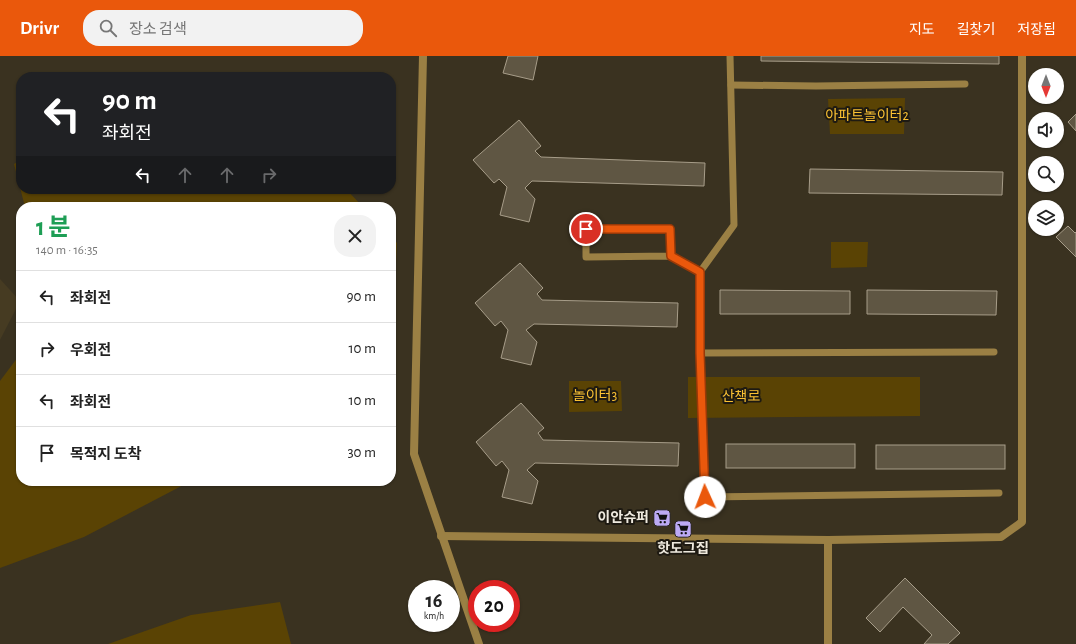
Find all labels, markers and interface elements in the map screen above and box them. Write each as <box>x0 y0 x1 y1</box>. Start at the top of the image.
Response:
search box <box>83 10 363 46</box>
icon: search <box>97 17 119 39</box>
text: Drivr <box>20 19 59 38</box>
text: 장소 검색 <box>129 22 187 37</box>
text: 지도 <box>909 23 935 37</box>
text: 길찾기 <box>957 23 995 37</box>
text: 저장됨 <box>1017 23 1056 37</box>
north arrow <box>1028 68 1064 104</box>
map controls <box>1028 68 1064 236</box>
text: 90 m <box>102 87 157 115</box>
icon: left <box>36 88 88 140</box>
park label: 아파트놀이터2 <box>825 108 909 123</box>
button: sound <box>1028 112 1064 148</box>
text: 좌회전 <box>102 125 152 143</box>
button: search <box>1028 156 1064 192</box>
icon: left <box>132 164 154 186</box>
icon: ahead <box>174 164 196 186</box>
icon: ahead <box>216 164 238 186</box>
icon: right <box>258 164 280 186</box>
button: layers <box>1028 200 1064 236</box>
pin <box>569 212 603 246</box>
button: close <box>334 215 376 257</box>
text: 1 분 <box>36 216 70 240</box>
icon: arrive <box>575 218 597 240</box>
text: 140 m · 16:35 <box>36 244 98 257</box>
icon: left <box>36 286 58 308</box>
text: 90 m <box>347 289 376 304</box>
text: 좌회전 <box>70 291 111 306</box>
icon: right <box>36 338 58 360</box>
text: 10 m <box>348 341 376 356</box>
text: 우회전 <box>70 343 111 358</box>
park label: 놀이터3 <box>573 388 617 403</box>
park label: 산책로 <box>722 389 760 404</box>
icon: left <box>36 390 58 412</box>
text: 10 m <box>348 393 376 408</box>
text: 좌회전 <box>70 395 111 410</box>
icon: arrive <box>36 442 58 464</box>
text: 30 m <box>347 445 376 460</box>
text: 목적지 도착 <box>70 447 141 462</box>
position arrow <box>684 476 726 518</box>
supermarket icon: 이안슈퍼 <box>652 508 672 528</box>
place label: 이안슈퍼 <box>597 510 649 525</box>
supermarket icon: 핫도그집 <box>673 519 693 539</box>
place label: 핫도그집 <box>657 541 709 556</box>
speed limit sign: 20 <box>468 580 520 632</box>
text: 16 <box>426 591 442 611</box>
text: km/h <box>424 611 444 621</box>

